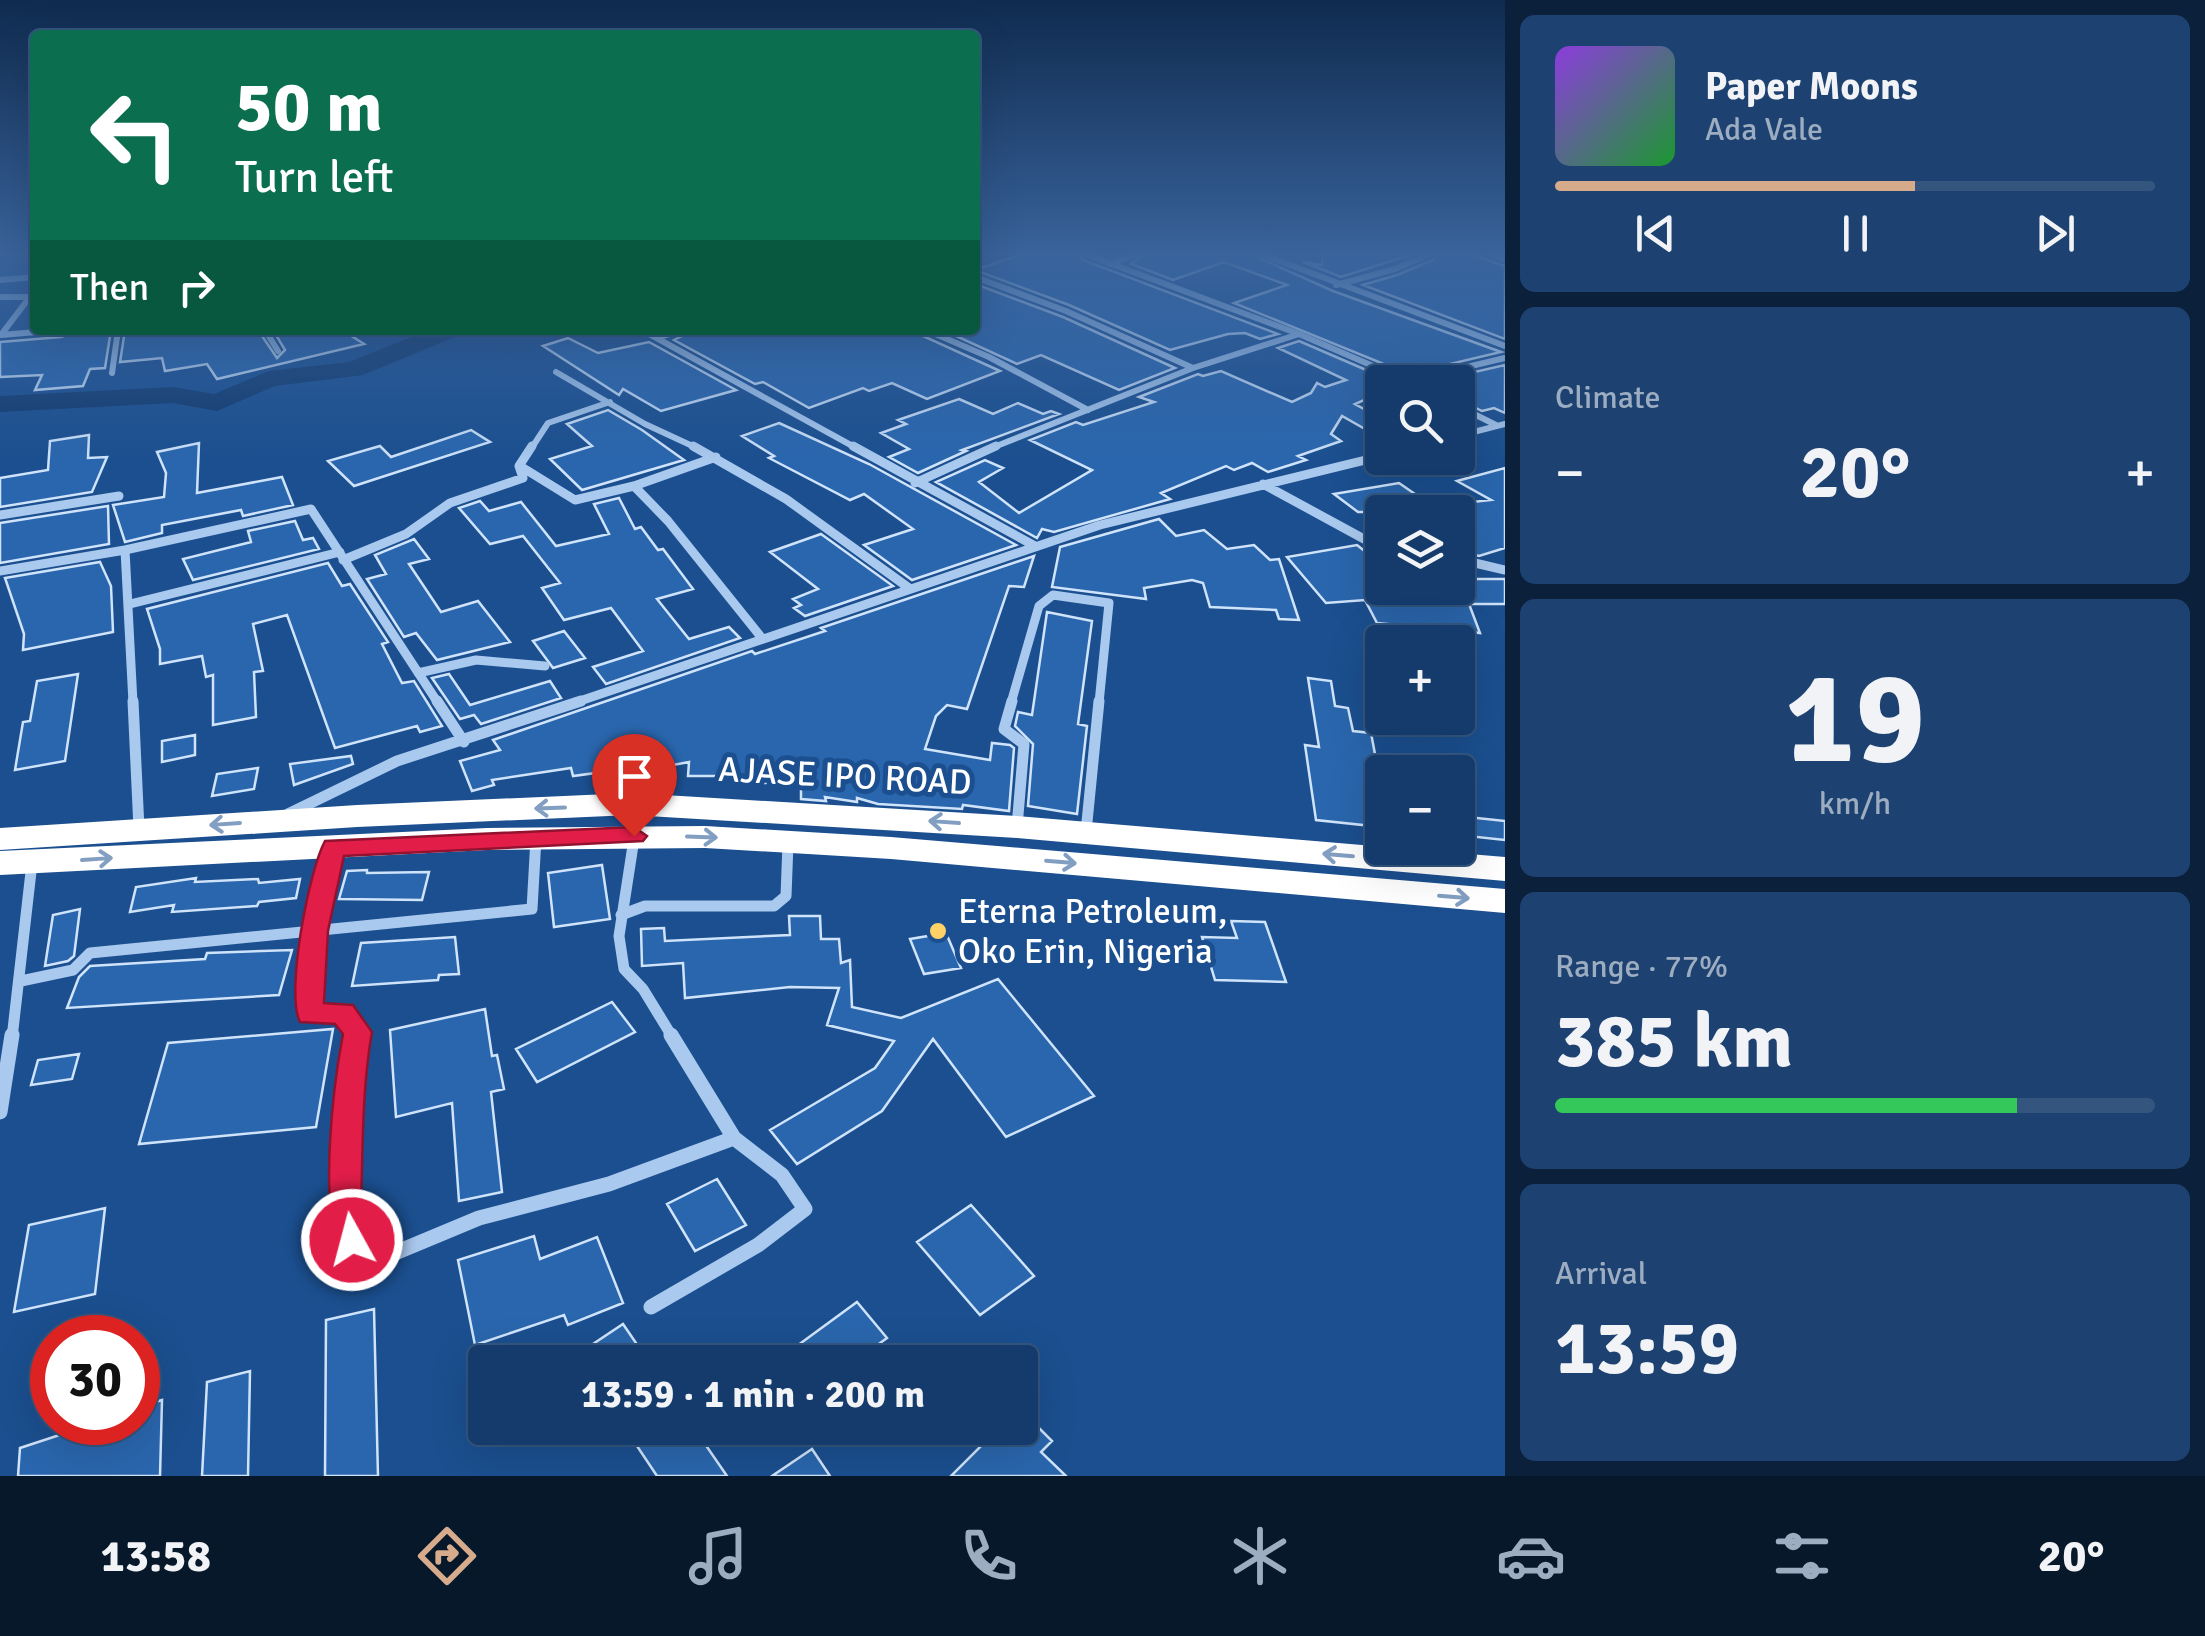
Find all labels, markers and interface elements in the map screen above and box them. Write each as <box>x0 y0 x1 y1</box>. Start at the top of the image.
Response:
text: Paper Moons <box>1705 63 1918 110</box>
text: 50 m <box>235 64 383 150</box>
icon: left <box>70 70 200 200</box>
text: Ada Vale <box>1705 110 1823 149</box>
text: Turn left <box>235 150 394 205</box>
icon: previous <box>1628 206 1683 261</box>
icon: pause <box>1828 206 1883 261</box>
icon: next <box>2028 206 2083 261</box>
icon: right <box>169 260 224 315</box>
text: Then <box>70 264 149 311</box>
map controls <box>1365 365 1475 865</box>
button: search <box>1365 365 1475 475</box>
text: Climate <box>1555 378 1661 417</box>
text: 20° <box>1800 426 1911 519</box>
text: − <box>1555 439 1585 507</box>
text: + <box>2125 439 2155 507</box>
button: layers <box>1365 495 1475 605</box>
button: + <box>1365 625 1475 735</box>
text: 19 <box>1785 639 1925 799</box>
pin <box>592 734 677 837</box>
street label: AJASE IPO ROAD <box>717 748 973 804</box>
icon: arrive <box>607 749 662 804</box>
button: − <box>1365 755 1475 865</box>
text: km/h <box>1819 784 1891 823</box>
one-way arrow <box>535 798 567 817</box>
one-way arrow <box>929 812 961 831</box>
one-way arrow <box>210 815 242 834</box>
one-way arrow <box>685 827 717 846</box>
one-way arrow <box>1323 845 1355 864</box>
one-way arrow <box>81 849 113 868</box>
one-way arrow <box>1044 853 1076 872</box>
one-way arrow <box>1438 887 1470 906</box>
place label: Eterna Petroleum, Oko Erin, Nigeria <box>958 890 1227 973</box>
marker: Eterna Petroleum, Oko Erin, Nigeria <box>927 920 949 942</box>
text: Range · 77% <box>1555 947 1728 986</box>
text: 385 km <box>1555 995 1793 1088</box>
position arrow <box>300 1188 404 1292</box>
text: Arrival <box>1555 1254 1647 1293</box>
text: 13:59 <box>1555 1302 1739 1395</box>
speed limit sign: 30 <box>30 1315 160 1445</box>
text: 13:59 · 1 min · 200 m <box>581 1371 925 1418</box>
icon: directions <box>412 1521 482 1591</box>
icon: music <box>683 1521 753 1591</box>
icon: phone <box>954 1521 1024 1591</box>
icon: climate <box>1225 1521 1295 1591</box>
icon: car <box>1496 1521 1566 1591</box>
icon: filters <box>1767 1521 1837 1591</box>
text: 13:58 <box>100 1529 211 1584</box>
text: 20° <box>2038 1529 2104 1584</box>

